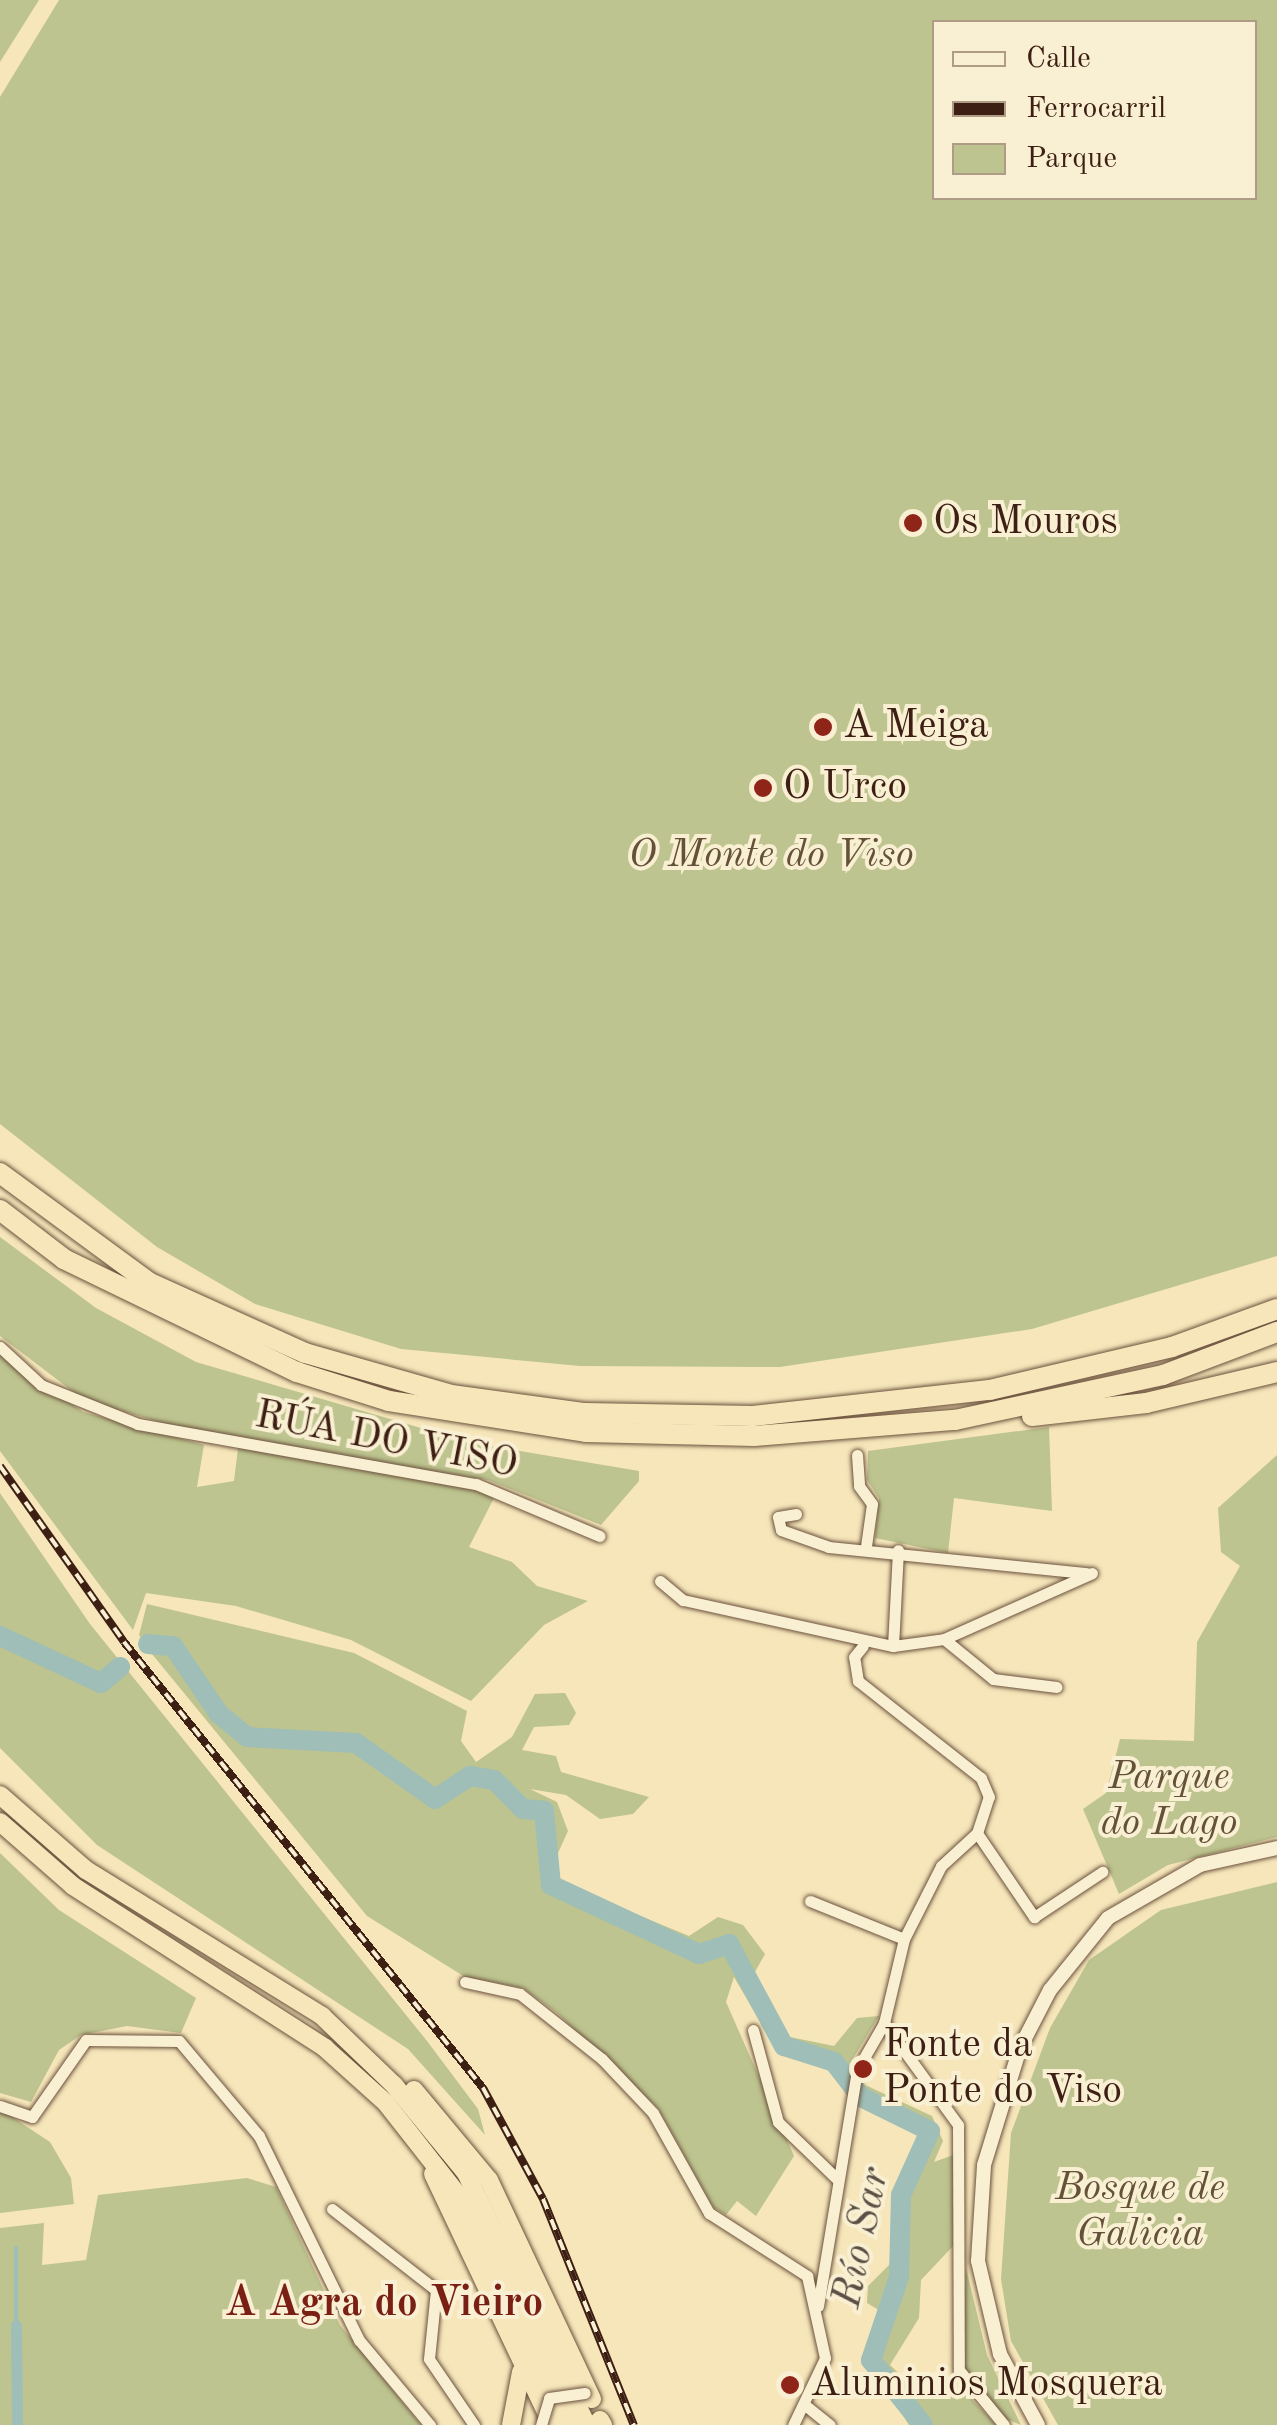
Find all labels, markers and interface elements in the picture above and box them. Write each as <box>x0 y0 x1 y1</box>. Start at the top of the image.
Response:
legend <box>932 20 1257 200</box>
text: Calle <box>1026 44 1091 74</box>
text: Ferrocarril <box>1026 94 1166 124</box>
text: Parque <box>1026 144 1117 174</box>
place label: Os Mouros <box>933 499 1118 547</box>
marker: Os Mouros <box>902 512 924 534</box>
place label: A Meiga <box>843 703 989 751</box>
marker: A Meiga <box>812 716 834 738</box>
place label: O Urco <box>783 764 907 812</box>
marker: O Urco <box>752 777 774 799</box>
park label: O Monte do Viso <box>628 832 914 880</box>
street label: RÚA DO VISO <box>251 1392 521 1490</box>
park label: Parque do Lago <box>1100 1754 1238 1848</box>
place label: Fonte da Ponte do Viso <box>883 2022 1122 2116</box>
marker: Fonte da Ponte do Viso <box>852 2058 874 2080</box>
water label: Río Sar <box>823 2163 901 2313</box>
park label: Bosque de Galicia <box>1055 2165 1225 2259</box>
district label: A Agra do Vieiro <box>224 2279 544 2329</box>
place label: Aluminios Mosquera <box>810 2361 1163 2409</box>
marker: Aluminios Mosquera <box>779 2374 801 2396</box>

